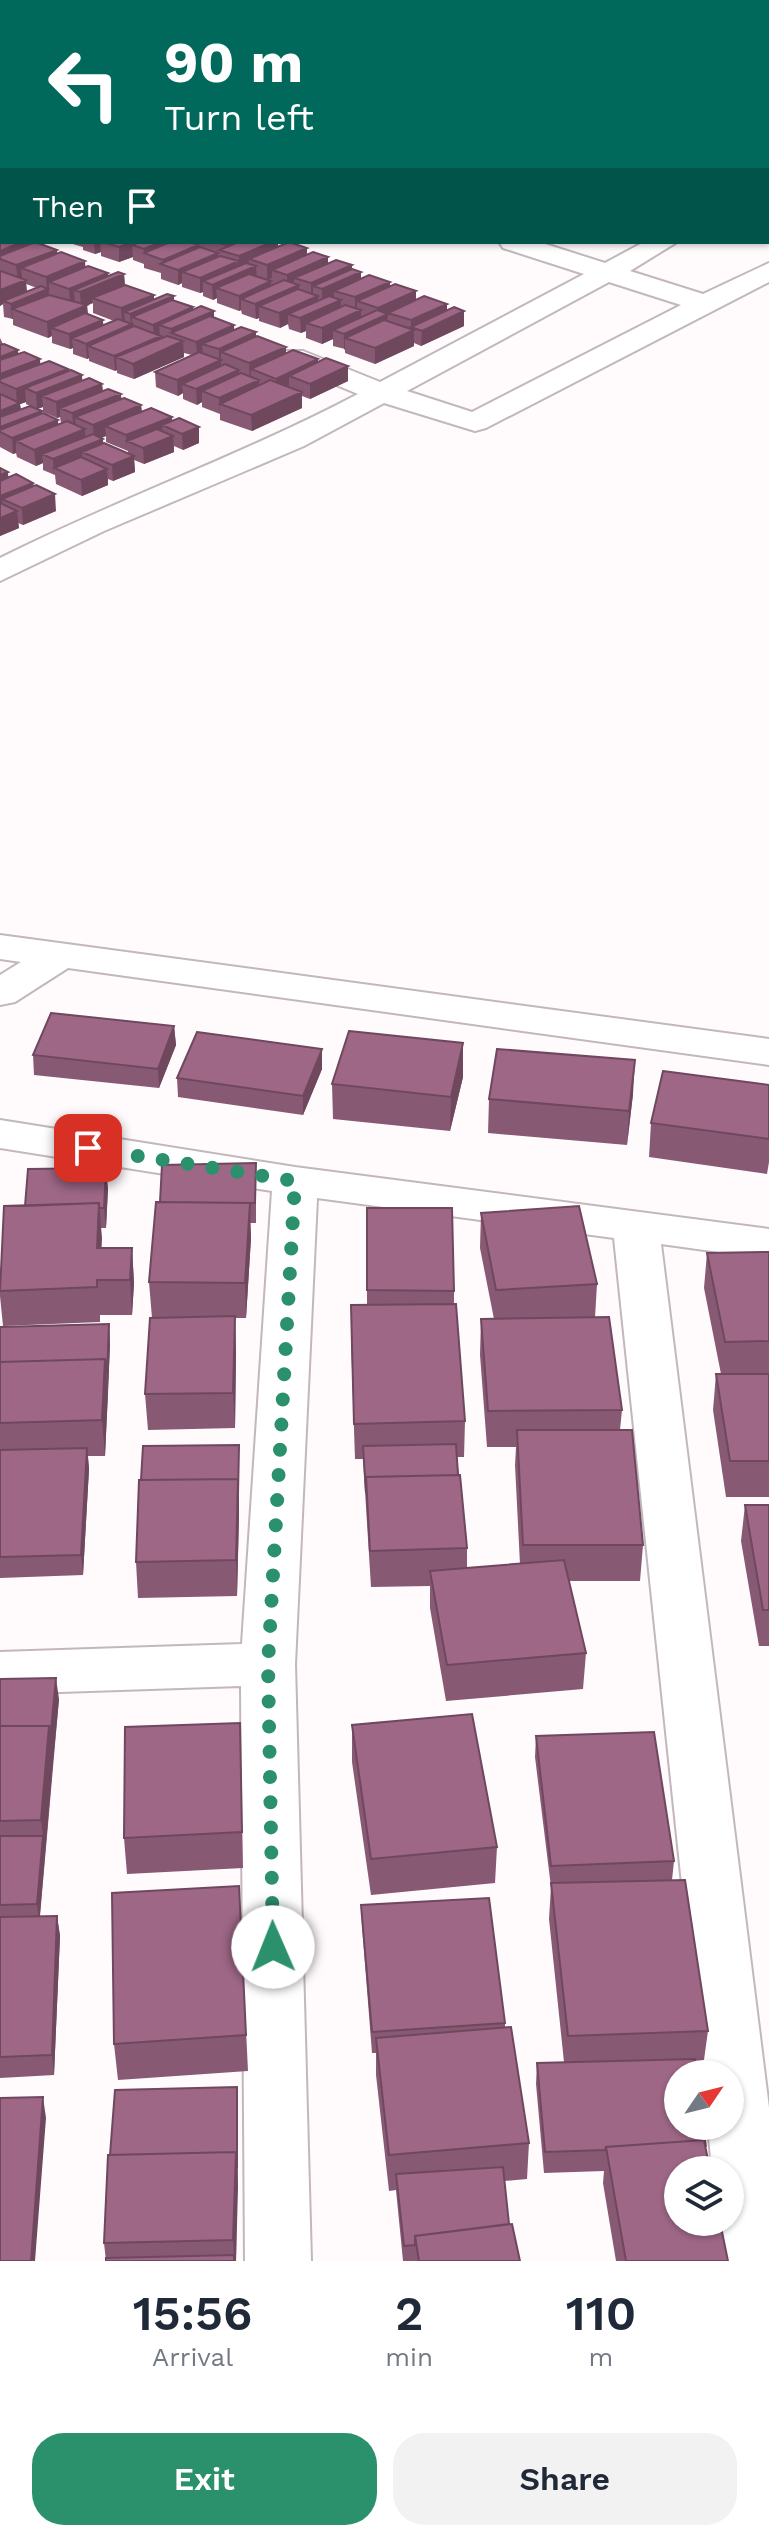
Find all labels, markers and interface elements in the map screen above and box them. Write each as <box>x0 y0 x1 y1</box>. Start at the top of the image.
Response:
text: 90 m <box>164 30 303 96</box>
icon: left <box>32 32 136 136</box>
text: Turn left <box>164 97 314 139</box>
icon: arrive <box>120 184 164 228</box>
text: Then <box>32 189 104 224</box>
pin <box>54 1114 122 1182</box>
icon: arrive <box>66 1126 110 1170</box>
position arrow <box>231 1905 315 1989</box>
north arrow <box>664 2060 744 2140</box>
map controls <box>664 2060 744 2236</box>
button: layers <box>664 2156 744 2236</box>
text: 15:56 <box>133 2285 252 2342</box>
text: 2 <box>395 2285 423 2342</box>
text: 110 <box>566 2285 636 2342</box>
text: Arrival <box>152 2342 233 2372</box>
text: min <box>385 2342 433 2372</box>
text: m <box>589 2342 613 2372</box>
button: Exit <box>32 2433 377 2525</box>
button: Share <box>393 2433 737 2525</box>

